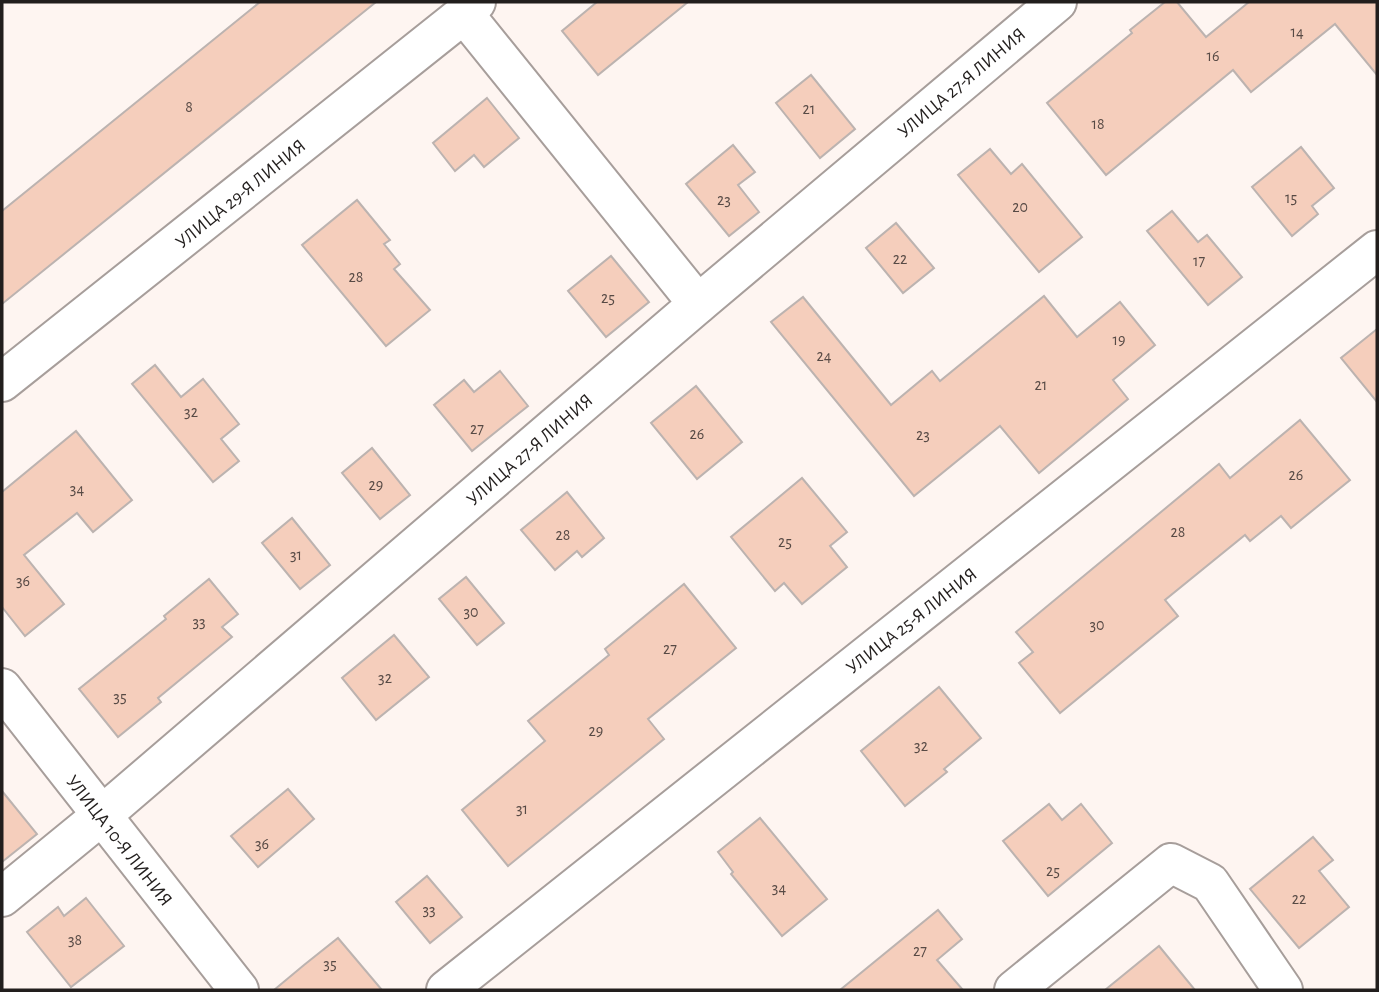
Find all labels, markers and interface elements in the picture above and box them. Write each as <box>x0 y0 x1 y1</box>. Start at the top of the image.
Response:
street label: УЛИЦА 27-Я ЛИНИЯ <box>895 24 1029 142</box>
house number: 14 <box>1290 24 1304 40</box>
house number: 16 <box>1206 48 1220 64</box>
house number: 8 <box>185 99 193 115</box>
house number: 21 <box>803 101 815 117</box>
house number: 18 <box>1091 116 1105 132</box>
street label: УЛИЦА 29-Я ЛИНИЯ <box>172 136 310 252</box>
house number: 15 <box>1285 190 1297 206</box>
house number: 23 <box>717 192 731 208</box>
house number: 20 <box>1012 199 1028 215</box>
house number: 22 <box>893 251 907 267</box>
house number: 17 <box>1193 253 1205 269</box>
house number: 28 <box>349 269 363 285</box>
house number: 25 <box>601 290 615 306</box>
house number: 19 <box>1112 332 1126 348</box>
house number: 24 <box>817 348 832 364</box>
house number: 21 <box>1035 377 1047 393</box>
street label: УЛИЦА 27-Я ЛИНИЯ <box>463 390 597 510</box>
house number: 32 <box>184 404 198 420</box>
house number: 27 <box>470 421 484 437</box>
house number: 26 <box>690 426 704 442</box>
house number: 23 <box>916 427 930 443</box>
house number: 26 <box>1289 467 1303 483</box>
house number: 29 <box>369 477 383 493</box>
house number: 34 <box>70 481 84 497</box>
house number: 28 <box>1171 524 1185 540</box>
house number: 28 <box>556 527 570 543</box>
house number: 25 <box>778 534 792 550</box>
house number: 31 <box>290 547 302 563</box>
street label: УЛИЦА 25-Я ЛИНИЯ <box>843 564 981 678</box>
house number: 36 <box>16 573 30 589</box>
house number: 30 <box>463 604 479 620</box>
house number: 33 <box>192 614 206 630</box>
house number: 30 <box>1089 617 1105 633</box>
house number: 27 <box>663 641 677 657</box>
house number: 32 <box>378 670 392 686</box>
house number: 35 <box>113 689 127 705</box>
house number: 29 <box>589 723 603 739</box>
house number: 32 <box>914 738 928 754</box>
street label: УЛИЦА 10-Я ЛИНИЯ <box>62 772 176 910</box>
house number: 31 <box>516 801 528 817</box>
house number: 36 <box>255 836 269 852</box>
house number: 25 <box>1046 863 1060 879</box>
house number: 34 <box>772 880 786 896</box>
house number: 22 <box>1292 891 1306 907</box>
house number: 33 <box>422 902 436 918</box>
house number: 38 <box>68 932 82 948</box>
house number: 27 <box>913 943 927 959</box>
house number: 35 <box>323 956 337 972</box>

